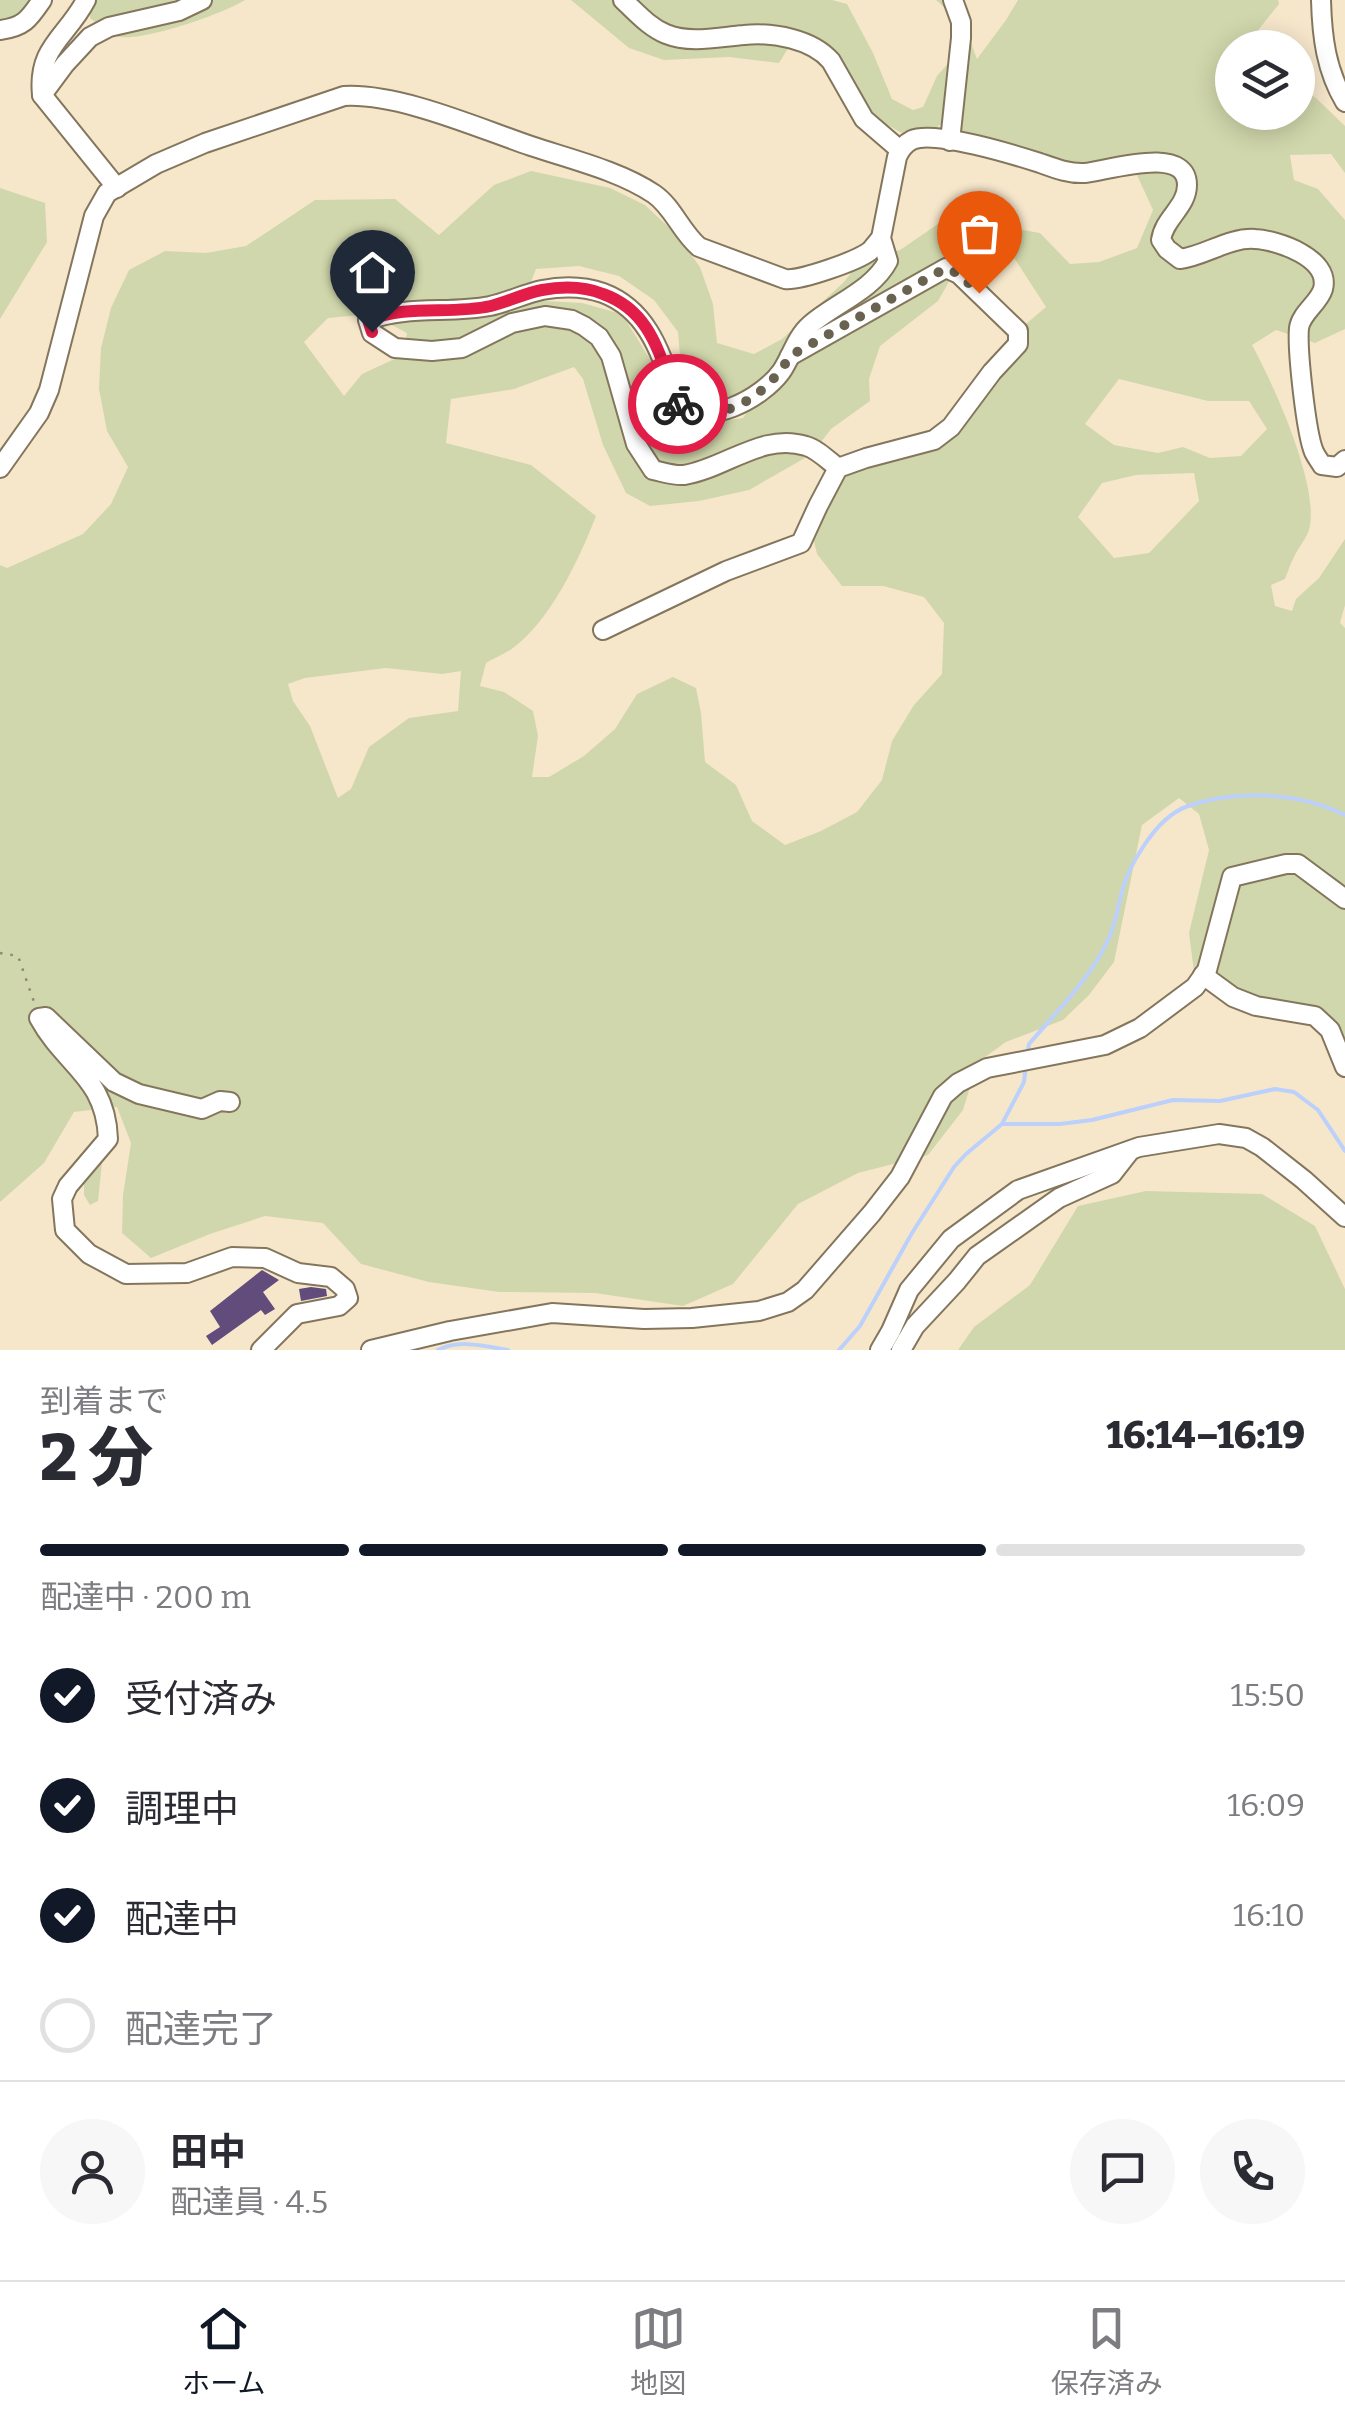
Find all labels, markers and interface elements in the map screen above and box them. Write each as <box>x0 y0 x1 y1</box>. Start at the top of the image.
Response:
map controls <box>1215 30 1315 130</box>
button: layers <box>1215 30 1315 130</box>
pin <box>937 191 1022 294</box>
icon: bag <box>952 206 1007 261</box>
pin <box>330 230 415 333</box>
icon: home <box>345 245 400 300</box>
courier <box>628 354 728 454</box>
icon: bike <box>651 377 706 432</box>
text: 到着まで <box>40 1382 168 1420</box>
text: 16:14–16:19 <box>1106 1412 1305 1458</box>
text: 2 分 <box>40 1419 153 1497</box>
text: 配達中 · 200 m <box>40 1578 251 1616</box>
icon: check <box>40 1668 95 1723</box>
text: 受付済み <box>125 1676 277 1722</box>
text: 15:50 <box>1231 1676 1305 1714</box>
icon: check <box>40 1778 95 1833</box>
text: 調理中 <box>125 1786 239 1832</box>
text: 16:09 <box>1227 1786 1305 1824</box>
icon: check <box>40 1888 95 1943</box>
text: 配達中 <box>125 1896 239 1942</box>
text: 16:10 <box>1233 1896 1305 1934</box>
text: 配達完了 <box>125 2006 277 2052</box>
button: person <box>40 2119 145 2224</box>
button: chat <box>1070 2119 1175 2224</box>
button: phone <box>1200 2119 1305 2224</box>
text: 田中 <box>170 2129 246 2175</box>
text: 配達員 · 4.5 <box>170 2183 328 2221</box>
tab: ホーム <box>182 2301 265 2401</box>
tab: 地図 <box>630 2301 686 2401</box>
tab: 保存済み <box>1051 2301 1163 2401</box>

